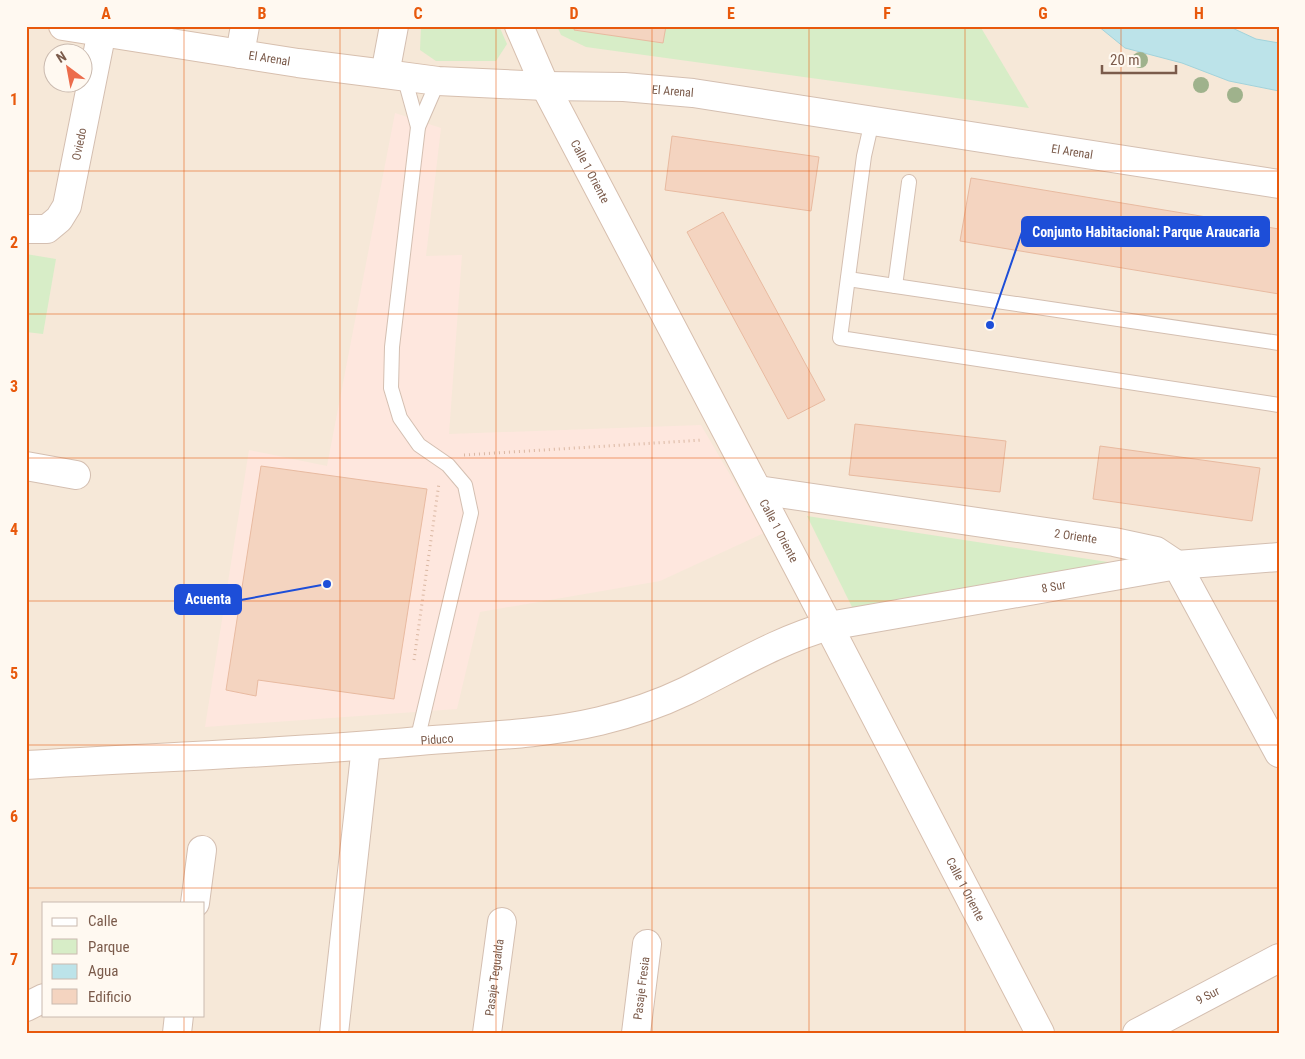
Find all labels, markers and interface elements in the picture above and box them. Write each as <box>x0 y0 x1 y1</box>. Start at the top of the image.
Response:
text: A <box>101 4 111 23</box>
text: B <box>258 4 267 23</box>
text: C <box>413 4 423 23</box>
text: D <box>569 4 579 23</box>
text: E <box>727 4 735 23</box>
text: F <box>883 4 891 23</box>
text: G <box>1038 4 1048 23</box>
text: H <box>1194 4 1204 23</box>
north arrow <box>42 42 92 92</box>
scale bar <box>1102 42 1176 74</box>
text: N <box>53 48 69 66</box>
street label: El Arenal <box>248 48 291 69</box>
text: 20 m <box>1110 51 1140 69</box>
street label: El Arenal <box>651 82 694 100</box>
text: 1 <box>10 90 18 109</box>
street label: Oviedo <box>69 127 89 162</box>
street label: Calle 1 Oriente <box>568 138 612 206</box>
street label: El Arenal <box>1050 142 1094 162</box>
callout: Conjunto Habitacional: Parque Araucaria <box>1022 217 1269 246</box>
text: Conjunto Habitacional: Parque Araucaria <box>1032 224 1260 240</box>
text: 2 <box>10 233 18 252</box>
text: 3 <box>10 377 18 396</box>
street label: Calle 1 Oriente <box>756 497 801 565</box>
text: 4 <box>10 520 18 539</box>
street label: 2 Oriente <box>1053 526 1098 546</box>
street label: 8 Sur <box>1040 578 1067 596</box>
callout: Acuenta <box>175 585 241 614</box>
text: Acuenta <box>185 591 231 607</box>
text: 5 <box>10 664 18 683</box>
street label: Piduco <box>420 731 454 748</box>
text: 6 <box>10 807 18 826</box>
street label: Calle 1 Oriente <box>943 855 988 924</box>
legend <box>42 902 205 1016</box>
text: Calle <box>88 912 118 930</box>
text: Parque <box>88 938 130 956</box>
street label: Pasaje Tegualda <box>482 938 507 1017</box>
text: 7 <box>10 950 18 969</box>
street label: Pasaje Fresia <box>631 956 652 1021</box>
text: Agua <box>88 962 118 980</box>
street label: 9 Sur <box>1194 984 1222 1008</box>
text: Edificio <box>88 988 131 1006</box>

